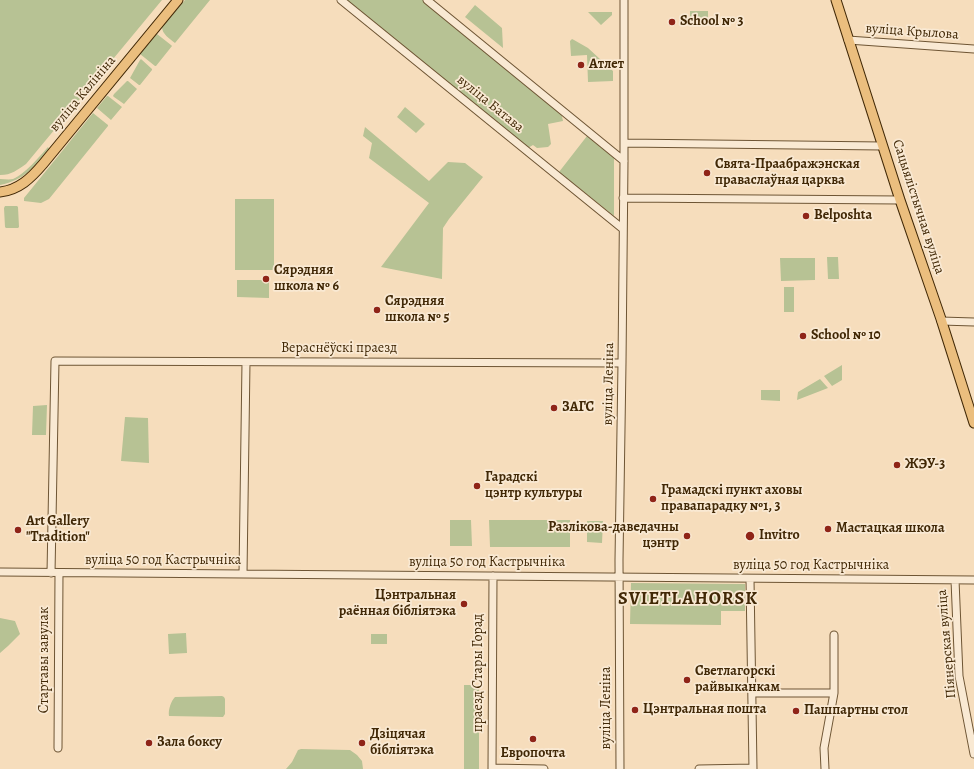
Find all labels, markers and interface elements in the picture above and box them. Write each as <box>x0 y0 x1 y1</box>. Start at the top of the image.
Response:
place label: School № 3 <box>680 14 744 30</box>
marker: School № 3 <box>667 17 677 27</box>
street label: вуліца Крылова <box>865 20 959 44</box>
street label: вуліца Калініна <box>46 53 120 135</box>
place label: Атлет <box>589 57 624 73</box>
marker: Атлет <box>576 60 586 70</box>
street label: вуліца Батава <box>453 72 527 136</box>
street label: Сацыялістычная вуліца <box>888 138 948 276</box>
place label: Свята-Праабражэнская праваслаўная царква <box>715 157 860 190</box>
marker: Свята-Праабражэнская праваслаўная царква <box>702 168 712 178</box>
place label: Belposhta <box>814 208 872 224</box>
marker: Belposhta <box>801 211 811 221</box>
place label: Сярэдняя школа № 6 <box>274 263 339 296</box>
marker: Сярэдняя школа № 6 <box>261 274 271 284</box>
place label: Сярэдняя школа № 5 <box>385 294 449 326</box>
marker: Сярэдняя школа № 5 <box>372 305 382 315</box>
place label: School № 10 <box>811 328 881 344</box>
marker: School № 10 <box>798 331 808 341</box>
street label: Вераснёўскі праезд <box>281 341 397 357</box>
street label: вуліца Леніна <box>600 342 618 426</box>
place label: ЗАГС <box>562 400 594 416</box>
marker: ЗАГС <box>549 403 559 413</box>
place label: ЖЭУ-3 <box>905 457 945 473</box>
marker: ЖЭУ-3 <box>892 460 902 470</box>
place label: Гарадскі цэнтр культуры <box>485 470 582 502</box>
marker: Гарадскі цэнтр культуры <box>472 481 482 491</box>
place label: Грамадскі пункт аховы правапарадку №1, 3 <box>661 483 802 516</box>
marker: Грамадскі пункт аховы правапарадку №1, 3 <box>648 494 658 504</box>
place label: Art Gallery "Tradition" <box>26 514 90 546</box>
place label: Разлікова-даведачны цэнтр <box>548 520 679 552</box>
place label: Мастацкая школа <box>836 521 945 537</box>
marker: Мастацкая школа <box>823 524 833 534</box>
marker: Art Gallery "Tradition" <box>13 525 23 535</box>
place label: Invitro <box>759 528 800 544</box>
marker: Invitro <box>744 530 756 542</box>
marker: Разлікова-даведачны цэнтр <box>682 531 692 541</box>
street label: вуліца 50 год Кастрычніка <box>85 553 241 569</box>
street label: вуліца 50 год Кастрычніка <box>409 555 565 571</box>
street label: вуліца 50 год Кастрычніка <box>733 558 889 574</box>
place label: Цэнтральная раённая бібліятэка <box>339 588 456 620</box>
district label: SVIETLAHORSK <box>618 589 758 611</box>
street label: Піянерская вуліца <box>934 589 960 699</box>
marker: Цэнтральная раённая бібліятэка <box>459 599 469 609</box>
street label: Стартавы завулак <box>37 607 53 713</box>
street label: праезд Стары Горад <box>471 614 487 732</box>
place label: Светлагорскі райвыканкам <box>695 664 780 696</box>
street label: вуліца Леніна <box>599 667 615 749</box>
marker: Светлагорскі райвыканкам <box>682 675 692 685</box>
place label: Цэнтральная пошта <box>643 702 766 718</box>
place label: Пашпартны стол <box>804 703 908 719</box>
marker: Цэнтральная пошта <box>630 705 640 715</box>
marker: Пашпартны стол <box>791 706 801 716</box>
place label: Дзіцячая бібліятэка <box>370 727 434 760</box>
marker: Европочта <box>528 734 538 744</box>
place label: Зала боксу <box>157 735 222 751</box>
marker: Зала боксу <box>144 738 154 748</box>
marker: Дзіцячая бібліятэка <box>357 738 367 748</box>
place label: Европочта <box>501 746 565 762</box>

